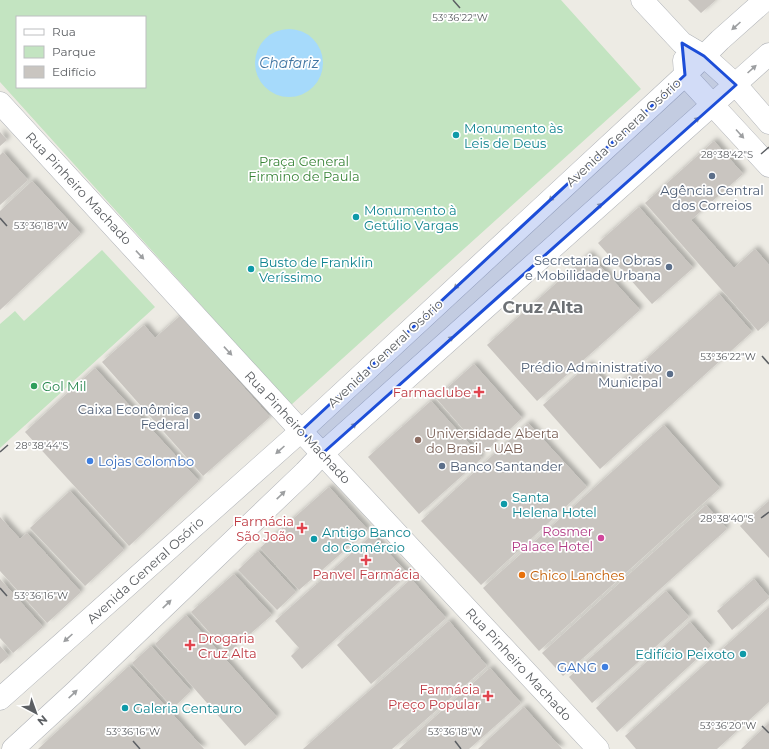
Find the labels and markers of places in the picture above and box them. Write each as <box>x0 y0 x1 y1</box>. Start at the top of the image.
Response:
place label: Monumento às Leis de Deus <box>464 120 563 151</box>
marker: Monumento às Leis de Deus <box>451 130 461 140</box>
marker: Agência Central dos Correios <box>707 171 717 181</box>
place label: Agência Central dos Correios <box>660 182 764 213</box>
place label: Monumento à Getúlio Vargas <box>364 202 458 233</box>
marker: Monumento à Getúlio Vargas <box>351 212 361 222</box>
place label: Secretaria de Obras e Mobilidade Urbana <box>525 252 661 283</box>
place label: Busto de Franklin Veríssimo <box>259 254 373 285</box>
marker: Secretaria de Obras e Mobilidade Urbana <box>664 262 674 272</box>
marker: Busto de Franklin Veríssimo <box>246 264 256 274</box>
place label: Prédio Administrativo Municipal <box>521 359 662 390</box>
marker: Prédio Administrativo Municipal <box>665 369 675 379</box>
place label: Gol Mil <box>42 378 87 394</box>
marker: Gol Mil <box>29 381 39 391</box>
place label: Farmaclube <box>393 384 471 400</box>
marker: Farmaclube <box>474 387 484 397</box>
place label: Caixa Econômica Federal <box>78 401 189 432</box>
marker: Caixa Econômica Federal <box>192 411 202 421</box>
place label: Universidade Aberta do Brasil - UAB <box>426 425 559 456</box>
marker: Universidade Aberta do Brasil - UAB <box>413 435 423 445</box>
place label: Lojas Colombo <box>98 453 194 469</box>
marker: Lojas Colombo <box>85 456 95 466</box>
place label: Banco Santander <box>450 458 563 474</box>
marker: Banco Santander <box>437 461 447 471</box>
place label: Santa Helena Hotel <box>512 489 597 520</box>
marker: Santa Helena Hotel <box>499 499 509 509</box>
place label: Farmácia São João <box>233 513 294 544</box>
marker: Farmácia São João <box>297 523 307 533</box>
place label: Rosmer Palace Hotel <box>511 523 593 554</box>
place label: Antigo Banco do Comércio <box>322 524 411 555</box>
marker: Rosmer Palace Hotel <box>596 533 606 543</box>
marker: Antigo Banco do Comércio <box>309 534 319 544</box>
marker: Panvel Farmácia <box>361 555 371 565</box>
place label: Panvel Farmácia <box>312 566 420 582</box>
place label: Chico Lanches <box>530 567 625 583</box>
marker: Chico Lanches <box>517 570 527 580</box>
place label: Drogaria Cruz Alta <box>198 630 257 661</box>
marker: Drogaria Cruz Alta <box>185 640 195 650</box>
place label: Edifício Peixoto <box>635 646 735 662</box>
marker: Edifício Peixoto <box>738 649 748 659</box>
place label: GANG <box>557 659 597 675</box>
marker: GANG <box>600 662 610 672</box>
place label: Farmácia Preço Popular <box>388 681 480 712</box>
marker: Farmácia Preço Popular <box>483 691 493 701</box>
place label: Galeria Centauro <box>133 700 242 716</box>
marker: Galeria Centauro <box>120 703 130 713</box>

